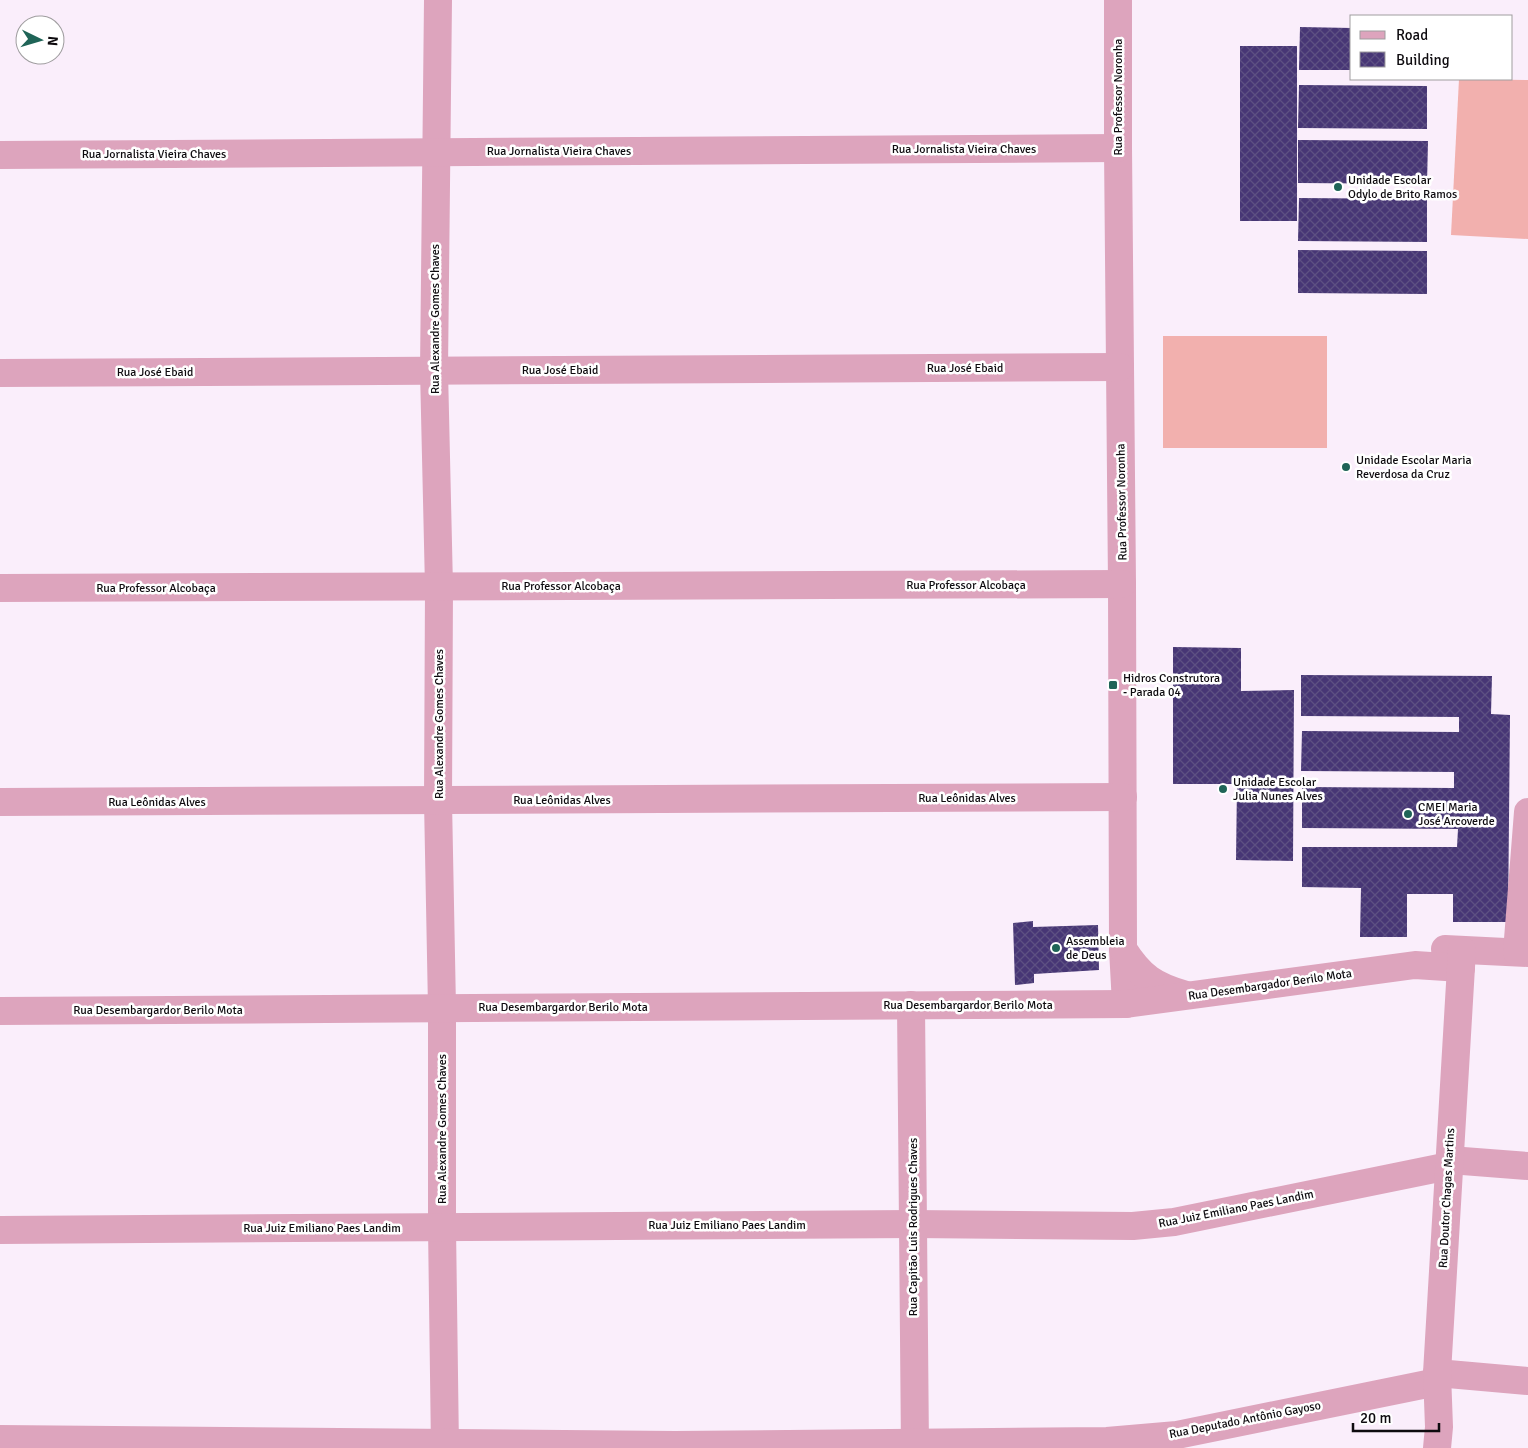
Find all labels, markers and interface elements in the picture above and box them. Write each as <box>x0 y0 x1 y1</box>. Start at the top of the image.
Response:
north arrow <box>15 15 65 65</box>
legend <box>1350 15 1513 80</box>
text: Road <box>1396 26 1428 44</box>
text: N <box>44 35 61 47</box>
street label: Rua Professor Noronha <box>1111 39 1126 155</box>
text: Building <box>1396 51 1450 69</box>
street label: Rua Jornalista Vieira Chaves <box>892 142 1036 157</box>
street label: Rua Jornalista Vieira Chaves <box>487 144 631 159</box>
street label: Rua Jornalista Vieira Chaves <box>82 147 226 162</box>
place label: Unidade Escolar Odylo de Brito Ramos <box>1348 173 1457 202</box>
marker: Unidade Escolar Odylo de Brito Ramos <box>1332 181 1344 193</box>
street label: Rua Alexandre Gomes Chaves <box>428 244 443 394</box>
street label: Rua José Ebaid <box>927 361 1003 376</box>
street label: Rua José Ebaid <box>522 363 598 378</box>
street label: Rua José Ebaid <box>117 365 193 380</box>
street label: Rua Professor Noronha <box>1113 443 1131 561</box>
place label: Unidade Escolar Maria Reverdosa da Cruz <box>1356 453 1472 482</box>
marker: Unidade Escolar Maria Reverdosa da Cruz <box>1340 461 1352 473</box>
street label: Rua Professor Alcobaça <box>906 578 1026 593</box>
street label: Rua Professor Alcobaça <box>501 579 621 594</box>
street label: Rua Professor Alcobaça <box>96 581 216 596</box>
street label: Rua Alexandre Gomes Chaves <box>432 649 447 799</box>
place label: Hidros Construtora - Parada 04 <box>1123 671 1220 700</box>
marker: Hidros Construtora - Parada 04 <box>1107 679 1119 691</box>
place label: Unidade Escolar Julia Nunes Alves <box>1233 775 1323 804</box>
marker: Unidade Escolar Julia Nunes Alves <box>1217 783 1229 795</box>
street label: Rua Leônidas Alves <box>918 791 1016 806</box>
street label: Rua Leônidas Alves <box>513 793 611 808</box>
street label: Rua Leônidas Alves <box>108 795 206 810</box>
place label: CMEI Maria José Arcoverde <box>1418 800 1495 829</box>
marker: CMEI Maria José Arcoverde <box>1402 808 1414 820</box>
place label: Assembleia de Deus <box>1066 934 1124 963</box>
marker: Assembleia de Deus <box>1050 942 1062 954</box>
street label: Rua Desembargador Berilo Mota <box>1187 966 1353 1004</box>
street label: Rua Desembargardor Berilo Mota <box>883 998 1053 1013</box>
street label: Rua Desembargardor Berilo Mota <box>478 1000 648 1015</box>
street label: Rua Desembargardor Berilo Mota <box>73 1003 243 1018</box>
street label: Rua Alexandre Gomes Chaves <box>435 1054 450 1204</box>
street label: Rua Doutor Chagas Martins <box>1436 1128 1458 1268</box>
street label: Rua Capitão Luis Rodrigues Chaves <box>906 1138 921 1316</box>
street label: Rua Juiz Emiliano Paes Landim <box>1157 1187 1315 1231</box>
street label: Rua Juiz Emiliano Paes Landim <box>648 1218 806 1233</box>
street label: Rua Juiz Emiliano Paes Landim <box>243 1221 401 1236</box>
street label: Rua Deputado Antônio Gayoso <box>1168 1398 1322 1442</box>
scale bar <box>1353 1400 1439 1432</box>
text: 20 m <box>1360 1409 1391 1427</box>

